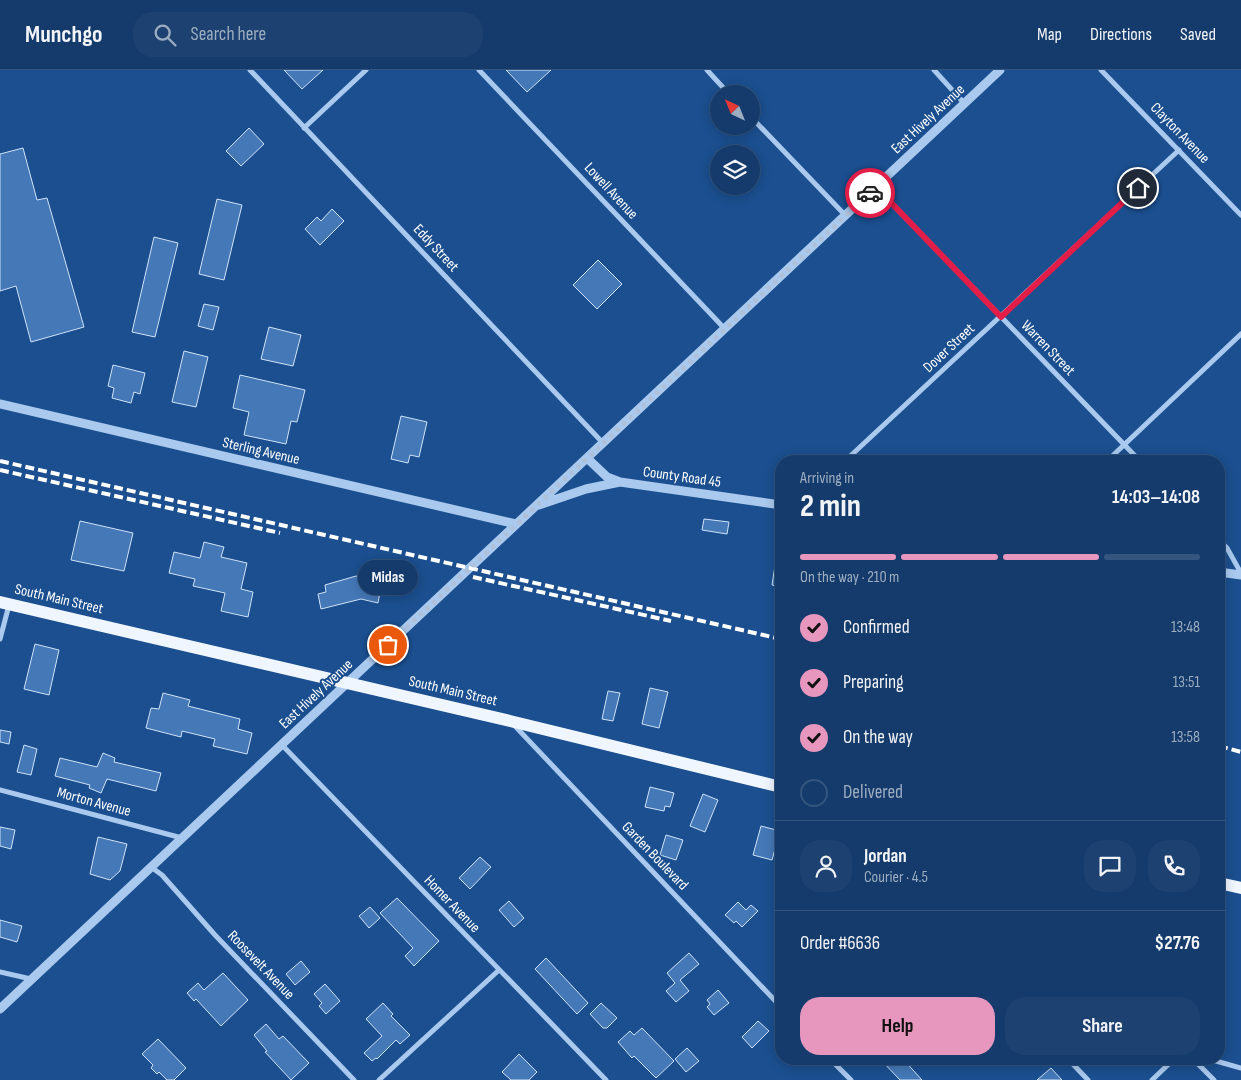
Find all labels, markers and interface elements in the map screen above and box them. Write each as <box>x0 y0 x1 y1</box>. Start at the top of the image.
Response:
search box <box>133 12 483 57</box>
text: Munchgo <box>25 20 103 49</box>
icon: search <box>151 21 179 49</box>
text: Search here <box>191 23 266 46</box>
text: Map <box>1037 24 1062 45</box>
text: Directions <box>1090 24 1152 45</box>
text: Saved <box>1180 24 1216 45</box>
street label: East Hively Avenue <box>887 80 969 158</box>
north arrow <box>710 85 760 135</box>
map controls <box>710 85 760 195</box>
street label: Clayton Avenue <box>1146 98 1214 168</box>
button: layers <box>710 145 760 195</box>
street label: Lowell Avenue <box>580 159 642 223</box>
pin <box>1117 167 1159 209</box>
courier <box>845 168 895 218</box>
icon: home <box>1124 174 1152 202</box>
icon: car <box>856 179 884 207</box>
street label: Eddy Street <box>409 220 463 276</box>
street label: Warren Street <box>1017 316 1079 380</box>
street label: Dover Street <box>919 319 979 377</box>
street label: Sterling Avenue <box>221 433 301 469</box>
street label: County Road 45 <box>642 462 722 492</box>
text: Arriving in <box>800 469 854 488</box>
text: 14:03–14:08 <box>1112 486 1200 509</box>
text: 2 min <box>800 487 861 526</box>
callout: Midas <box>358 560 418 595</box>
text: Midas <box>371 568 405 587</box>
text: On the way · 210 m <box>800 568 899 587</box>
street label: South Main Street <box>13 580 106 618</box>
icon: check <box>800 614 828 642</box>
text: Confirmed <box>843 616 910 639</box>
text: 13:48 <box>1171 618 1200 637</box>
pin <box>367 624 409 666</box>
icon: bag <box>374 631 402 659</box>
street label: East Hively Avenue <box>275 655 357 733</box>
icon: check <box>800 669 828 697</box>
text: Preparing <box>843 671 904 694</box>
street label: South Main Street <box>407 672 500 710</box>
text: 13:51 <box>1173 673 1200 692</box>
icon: check <box>800 724 828 752</box>
text: On the way <box>843 726 913 749</box>
text: 13:58 <box>1171 728 1200 747</box>
text: Delivered <box>843 781 903 804</box>
street label: Morton Avenue <box>55 783 133 821</box>
street label: Garden Boulevard <box>618 818 692 894</box>
button: person <box>800 840 852 892</box>
button: chat <box>1084 840 1136 892</box>
button: phone <box>1148 840 1200 892</box>
text: Jordan <box>864 845 907 868</box>
text: Courier · 4.5 <box>864 868 928 887</box>
street label: Homer Avenue <box>420 871 484 937</box>
street label: Roosevelt Avenue <box>223 927 299 1003</box>
text: Order #6636 <box>800 932 880 955</box>
text: $27.76 <box>1155 932 1200 955</box>
button: Help <box>800 997 995 1055</box>
button: Share <box>1005 997 1200 1055</box>

